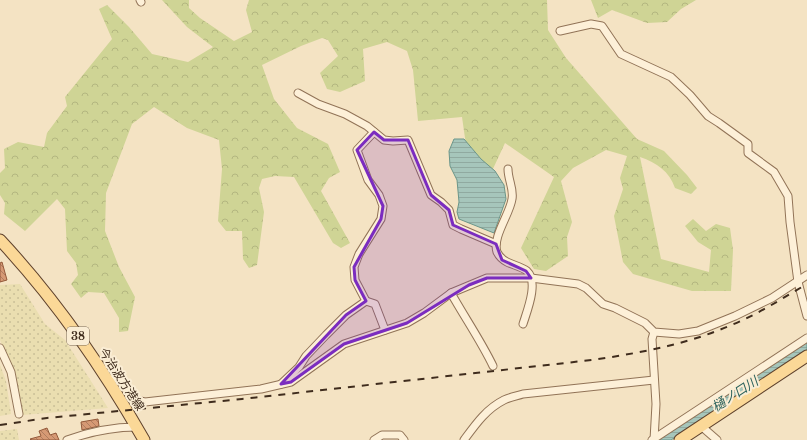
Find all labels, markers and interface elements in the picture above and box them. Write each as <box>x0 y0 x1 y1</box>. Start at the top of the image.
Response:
road number: 38 <box>67 327 89 345</box>
street label: 今治波方港線 <box>96 345 148 413</box>
water label: 樋ノ口川 <box>709 372 763 415</box>

